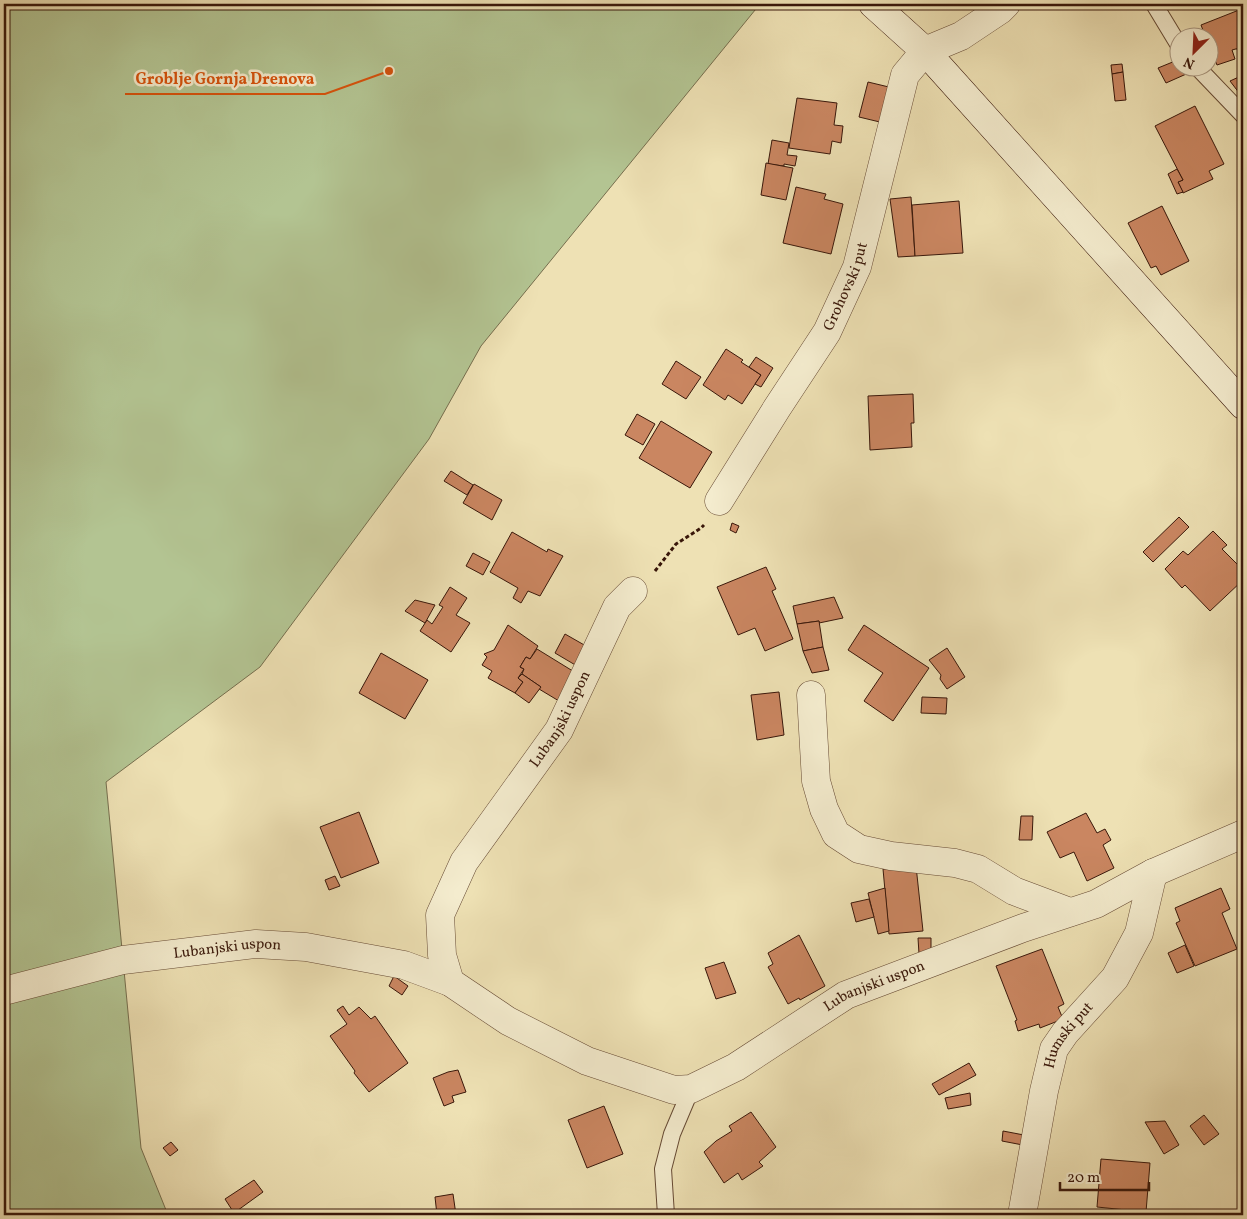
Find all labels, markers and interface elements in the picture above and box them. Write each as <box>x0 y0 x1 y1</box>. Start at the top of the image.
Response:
north arrow <box>1170 28 1220 78</box>
text: N <box>1181 52 1198 73</box>
callout: Groblje Gornja Drenova <box>125 63 325 94</box>
text: Groblje Gornja Drenova <box>135 69 315 91</box>
street label: Grohovski put <box>818 240 873 334</box>
street label: Lubanjski uspon <box>525 667 596 772</box>
street label: Lubanjski uspon <box>172 934 282 964</box>
street label: Lubanjski uspon <box>820 956 928 1017</box>
street label: Humski put <box>1039 998 1098 1071</box>
scale bar <box>1060 1159 1148 1191</box>
text: 20 m <box>1067 1168 1100 1189</box>

